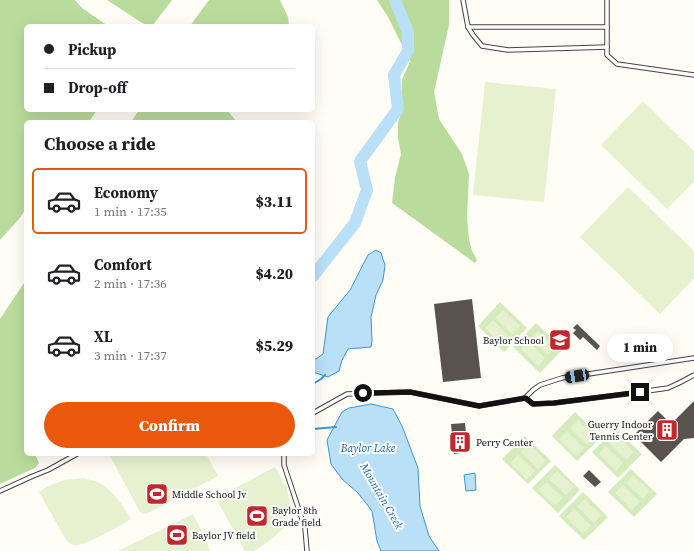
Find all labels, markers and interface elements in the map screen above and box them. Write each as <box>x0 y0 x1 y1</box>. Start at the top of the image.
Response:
text: Pickup <box>68 39 116 60</box>
text: Drop-off <box>68 77 127 98</box>
text: Choose a ride <box>44 131 156 156</box>
text: Economy <box>94 182 158 203</box>
icon: car <box>46 183 82 219</box>
text: $3.11 <box>255 191 293 212</box>
text: 1 min · 17:35 <box>94 203 167 220</box>
text: Comfort <box>94 254 152 275</box>
icon: car <box>46 255 82 291</box>
text: $4.20 <box>255 263 293 284</box>
text: 2 min · 17:36 <box>94 275 167 292</box>
text: XL <box>94 326 113 347</box>
icon: car <box>46 327 82 363</box>
school or university icon: Baylor School <box>547 327 573 353</box>
place label: Baylor School <box>483 334 544 347</box>
callout: 1 min <box>607 334 673 362</box>
text: $5.29 <box>255 335 293 356</box>
text: 1 min <box>623 339 657 356</box>
text: 3 min · 17:37 <box>94 347 167 364</box>
car <box>564 368 590 384</box>
route end <box>631 383 649 401</box>
route start <box>354 384 372 402</box>
button: Confirm <box>44 402 295 448</box>
building icon: Guerry Indoor Tennis Center <box>654 417 680 443</box>
place label: Guerry Indoor Tennis Center <box>588 418 653 443</box>
building icon: Perry Center <box>447 429 473 455</box>
place label: Perry Center <box>476 436 534 449</box>
water label: Baylor Lake <box>340 441 396 456</box>
water label: Mountain Creek <box>356 460 407 533</box>
sports icon: Middle School Jv <box>144 481 170 507</box>
place label: Middle School Jv <box>172 488 246 501</box>
sports icon: Baylor 8th Grade field <box>244 503 270 529</box>
place label: Baylor 8th Grade field <box>272 504 321 529</box>
sports icon: Baylor JV field <box>164 522 190 548</box>
place label: Baylor JV field <box>192 529 256 542</box>

